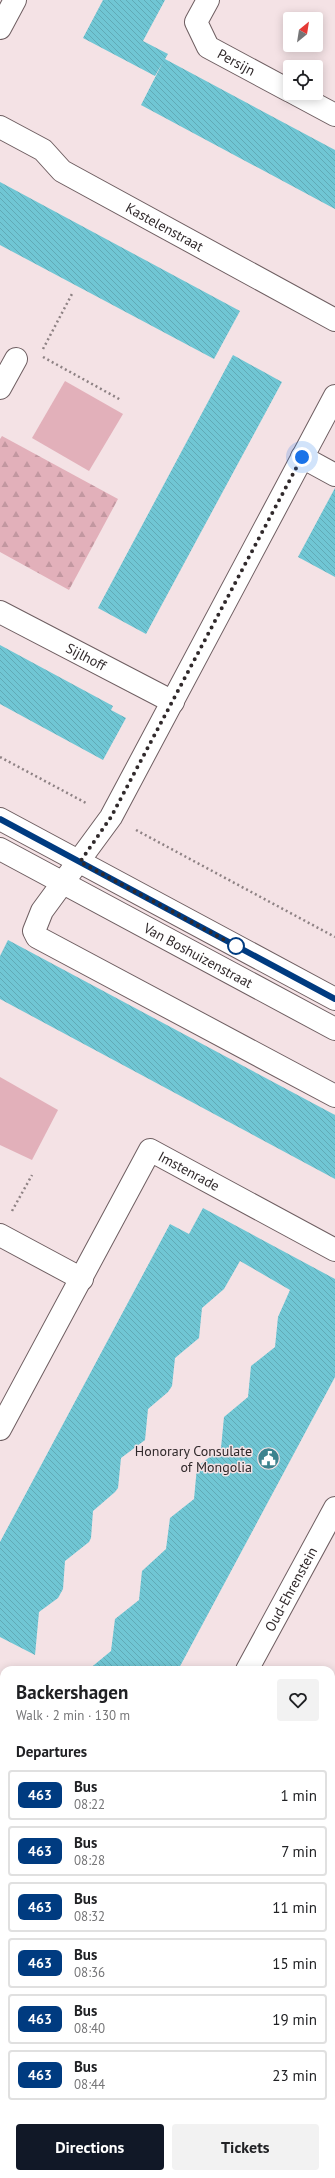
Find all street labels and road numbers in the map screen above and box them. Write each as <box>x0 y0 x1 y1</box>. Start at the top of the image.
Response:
street label: Persijn <box>214 45 258 80</box>
street label: Kastelenstraat <box>123 199 207 256</box>
street label: Sijlhoff <box>63 639 110 675</box>
street label: Van Boshuizenstraat <box>140 918 256 992</box>
street label: Imstenrade <box>155 1147 223 1195</box>
street label: Oud-Ehrenstein <box>261 1544 321 1635</box>

